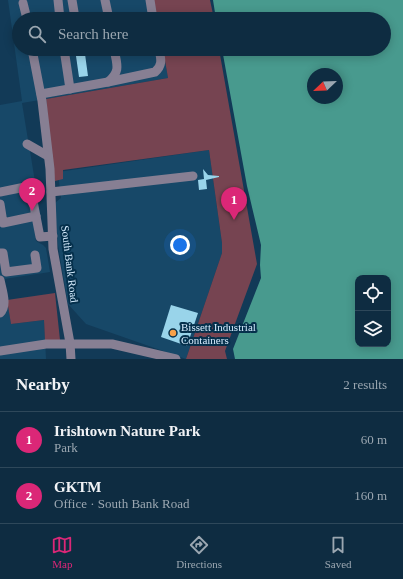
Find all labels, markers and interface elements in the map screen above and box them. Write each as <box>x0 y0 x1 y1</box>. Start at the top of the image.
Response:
search box <box>12 12 391 56</box>
icon: search <box>26 23 48 45</box>
text: Search here <box>58 26 128 42</box>
north arrow <box>307 68 343 104</box>
pin: 2 <box>19 178 45 211</box>
pin: 1 <box>221 187 247 220</box>
street label: South Bank Road <box>59 225 81 304</box>
your location <box>170 235 190 255</box>
map controls <box>355 275 391 347</box>
button: locate <box>355 275 391 311</box>
button: layers <box>355 311 391 347</box>
place label: Bissett Industrial Containers <box>181 321 256 346</box>
marker: Bissett Industrial Containers <box>168 328 178 338</box>
text: Nearby <box>16 375 70 394</box>
text: 2 results <box>343 377 387 392</box>
text: Irishtown Nature Park <box>54 423 200 439</box>
text: 1 <box>26 432 32 447</box>
text: 60 m <box>361 432 387 447</box>
text: Park <box>54 440 78 455</box>
text: GKTM <box>54 479 102 495</box>
text: 2 <box>26 488 32 503</box>
text: 160 m <box>354 488 387 503</box>
text: Office · South Bank Road <box>54 496 190 511</box>
tab: Map <box>51 534 73 570</box>
tab: Directions <box>176 534 222 570</box>
tab: Saved <box>325 534 352 570</box>

